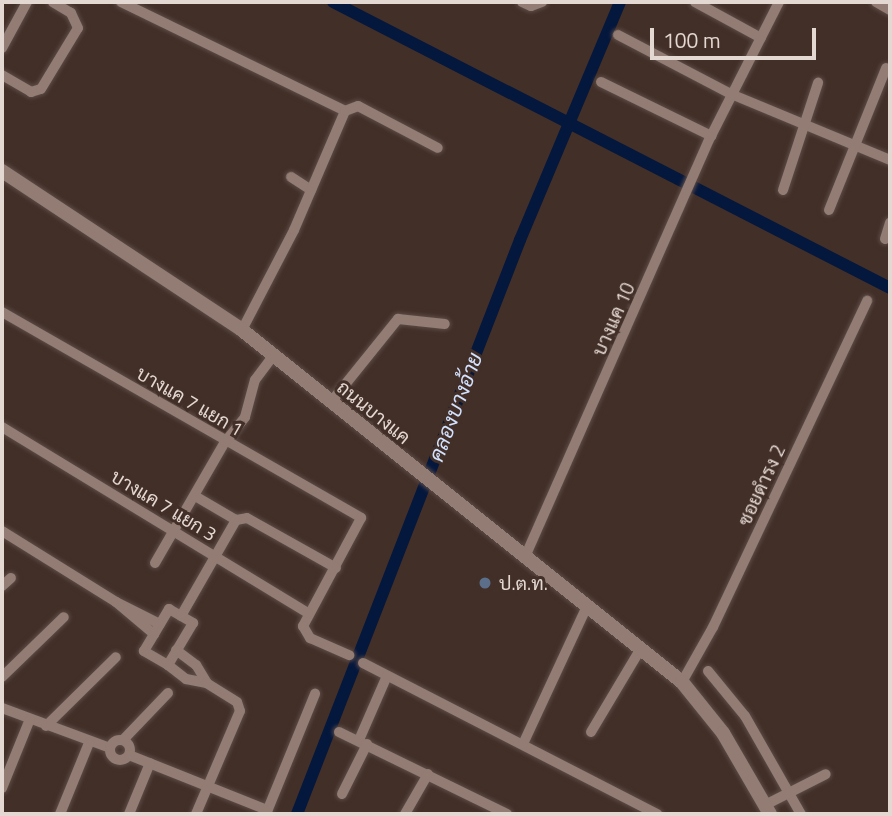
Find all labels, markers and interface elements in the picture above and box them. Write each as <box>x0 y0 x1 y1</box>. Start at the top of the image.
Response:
scale bar <box>654 14 820 58</box>
text: 100 m <box>663 24 720 56</box>
street label: บางแค 10 <box>587 279 639 359</box>
water label: คลองบางอ้าย <box>423 349 487 465</box>
street label: บางแค 7 แยก 1 <box>133 361 247 441</box>
street label: ถนนบางแค <box>333 376 415 448</box>
street label: ซอยดำรง 2 <box>732 441 790 529</box>
street label: บางแค 7 แยก 3 <box>107 465 221 545</box>
place label: ป.ต.ท. <box>499 572 548 594</box>
marker: ป.ต.ท. <box>477 575 493 591</box>

